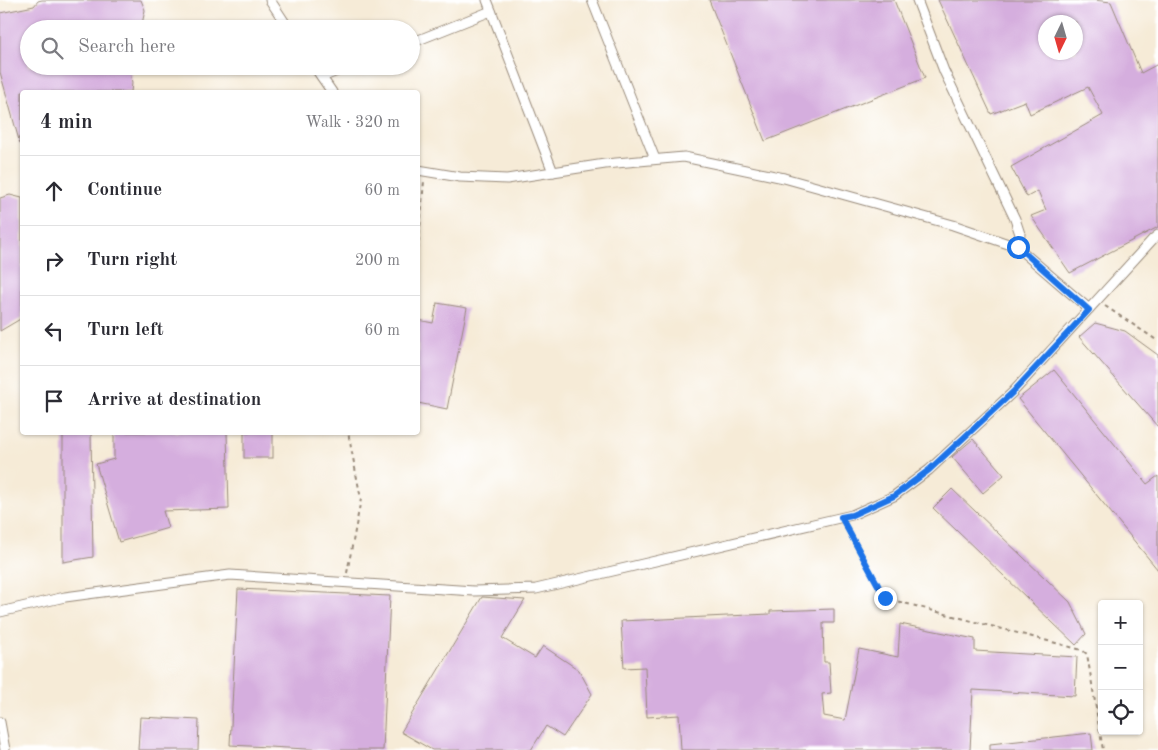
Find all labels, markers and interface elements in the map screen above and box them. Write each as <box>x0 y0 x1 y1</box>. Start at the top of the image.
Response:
north arrow <box>1038 15 1083 60</box>
search box <box>20 20 420 75</box>
icon: search <box>38 34 66 62</box>
text: Search here <box>78 38 175 57</box>
text: 4 min <box>40 112 93 133</box>
text: Walk · 320 m <box>305 115 400 131</box>
icon: ahead <box>40 177 68 205</box>
text: Continue <box>87 181 162 200</box>
text: 60 m <box>364 183 400 199</box>
route start <box>1007 236 1030 259</box>
icon: right <box>40 247 68 275</box>
text: Turn right <box>87 251 177 270</box>
text: 200 m <box>355 253 400 269</box>
icon: left <box>40 317 68 345</box>
text: Turn left <box>87 321 164 340</box>
text: 60 m <box>364 323 400 339</box>
icon: arrive <box>40 387 68 415</box>
text: Arrive at destination <box>87 391 261 410</box>
route end <box>874 587 897 610</box>
map controls <box>1098 600 1143 735</box>
button: + <box>1098 600 1143 645</box>
button: − <box>1098 645 1143 690</box>
button: locate <box>1098 690 1143 735</box>

